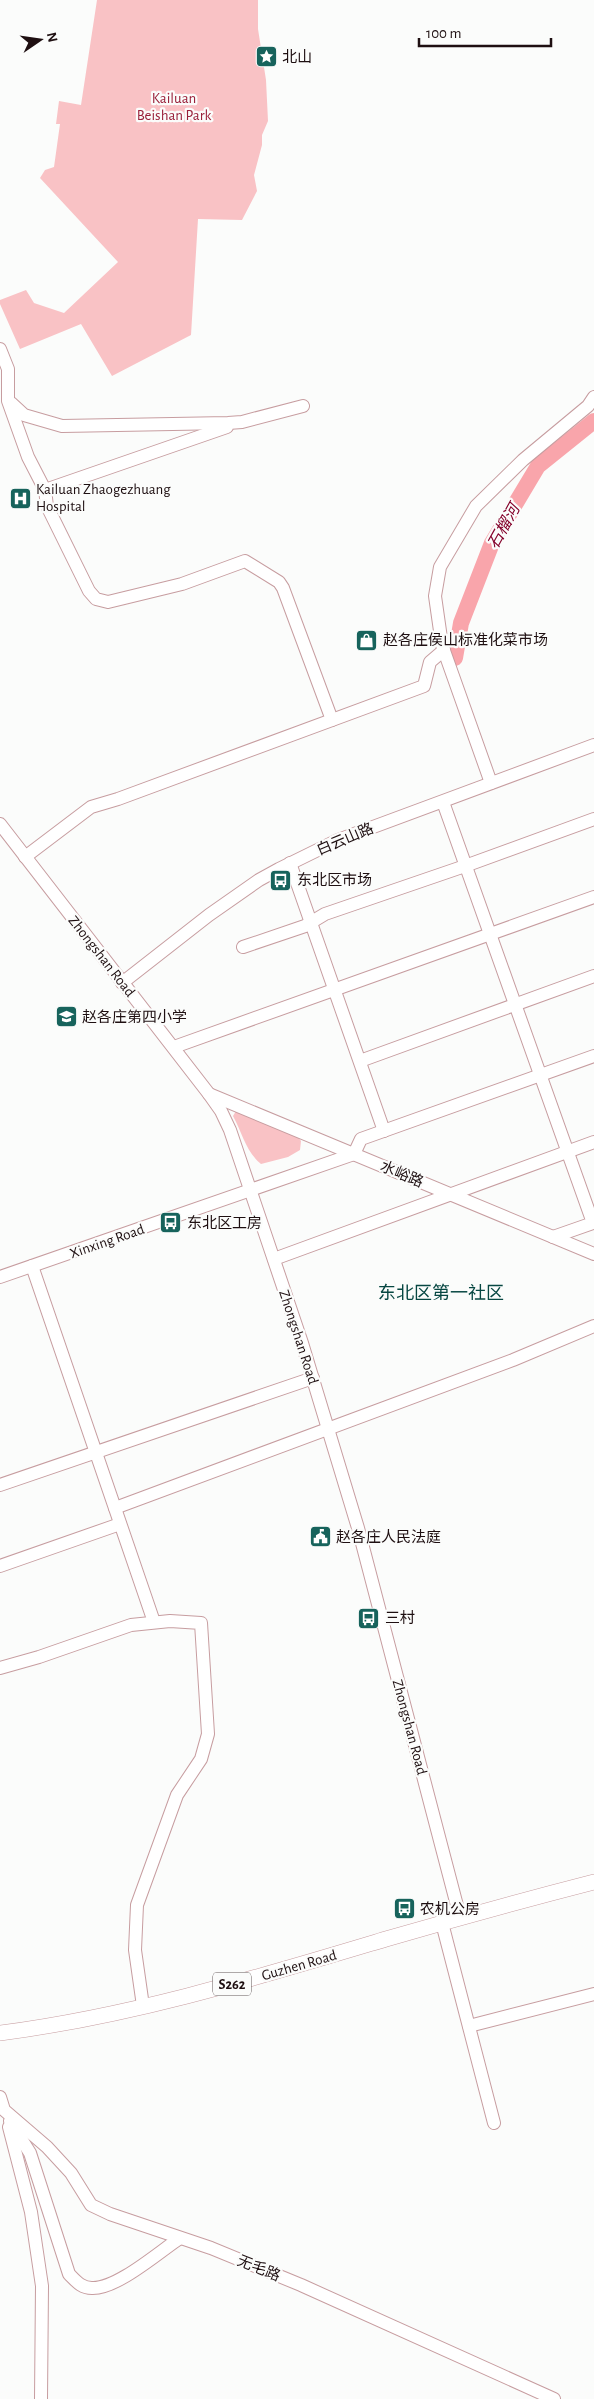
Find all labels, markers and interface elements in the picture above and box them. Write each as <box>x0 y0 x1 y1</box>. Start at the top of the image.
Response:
north arrow <box>15 15 65 65</box>
scale bar <box>419 15 552 47</box>
text: 100 m <box>426 26 461 41</box>
text: N <box>44 31 60 44</box>
place icon: 北山 <box>254 45 278 69</box>
place label: 北山 <box>282 48 312 65</box>
park label: Kailuan Beishan Park <box>137 91 212 123</box>
place label: Kailuan Zhaogezhuang Hospital <box>36 482 171 514</box>
hospital icon: Kailuan Zhaogezhuang Hospital <box>8 486 32 510</box>
water label: 石榴河 <box>484 499 524 551</box>
shop icon: 赵各庄侯山标准化菜市场 <box>355 628 379 652</box>
place label: 赵各庄侯山标准化菜市场 <box>383 631 548 648</box>
street label: 白云山路 <box>314 820 376 858</box>
bus stop icon: 东北区市场 <box>269 868 293 892</box>
place label: 东北区市场 <box>297 871 372 888</box>
street label: Zhongshan Road <box>65 913 138 1000</box>
school or university icon: 赵各庄第四小学 <box>54 1005 78 1029</box>
place label: 赵各庄第四小学 <box>82 1009 187 1025</box>
street label: 水峪路 <box>378 1158 426 1190</box>
bus stop icon: 东北区工房 <box>159 1211 183 1235</box>
place label: 东北区工房 <box>187 1214 262 1231</box>
street label: Xinxing Road <box>68 1222 147 1261</box>
district label: 东北区第一社区 <box>378 1283 504 1303</box>
street label: Zhongshan Road <box>276 1288 321 1386</box>
public building icon: 赵各庄人民法庭 <box>308 1525 332 1549</box>
place label: 赵各庄人民法庭 <box>336 1529 441 1545</box>
bus stop icon: 三村 <box>357 1606 381 1630</box>
place label: 三村 <box>385 1609 415 1626</box>
street label: Zhongshan Road <box>390 1678 430 1777</box>
bus stop icon: 农机公房 <box>392 1897 416 1921</box>
place label: 农机公房 <box>420 1901 480 1917</box>
street label: Guzhen Road <box>260 1948 339 1983</box>
road number: S262 <box>213 1972 251 1996</box>
street label: 无毛路 <box>235 2252 283 2284</box>

